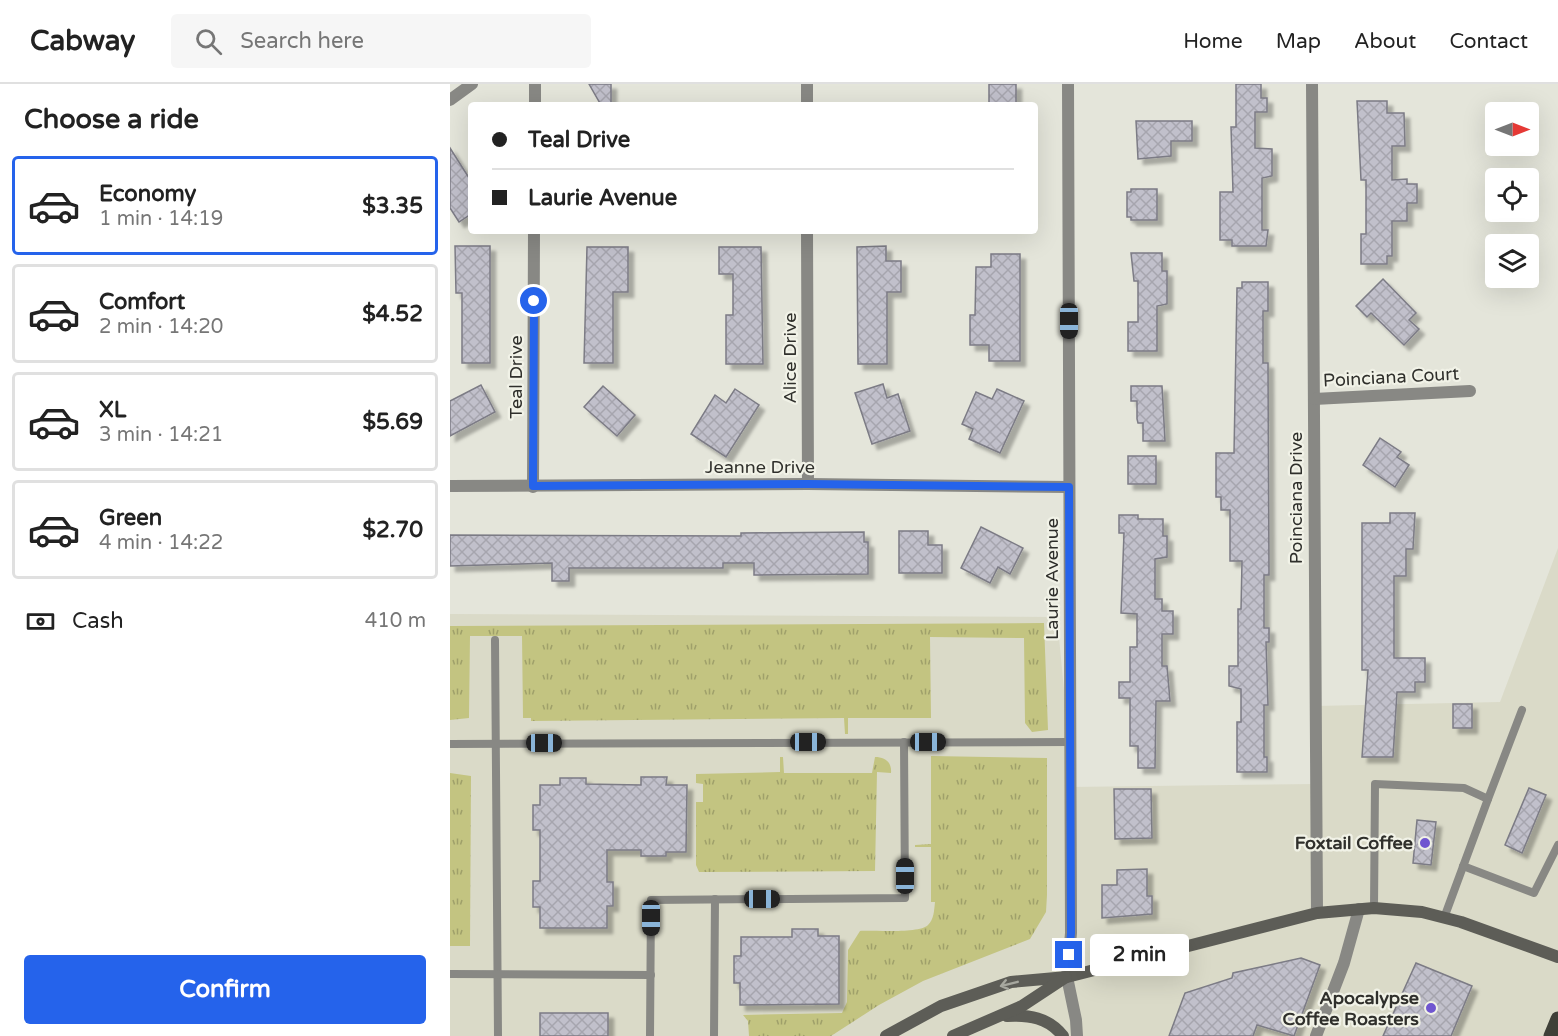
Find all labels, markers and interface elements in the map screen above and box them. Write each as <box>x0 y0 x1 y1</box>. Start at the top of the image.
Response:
search box <box>171 14 591 68</box>
text: Cabway <box>30 24 135 58</box>
icon: search <box>192 25 225 58</box>
text: Search here <box>240 28 364 54</box>
text: Home <box>1183 29 1243 54</box>
text: Map <box>1276 29 1321 54</box>
text: About <box>1354 29 1416 54</box>
text: Contact <box>1449 29 1528 54</box>
north arrow <box>1485 102 1539 156</box>
map controls <box>1485 102 1539 288</box>
text: Choose a ride <box>24 103 199 136</box>
text: Teal Drive <box>528 127 630 153</box>
button: locate <box>1485 168 1539 222</box>
icon: car <box>27 179 81 233</box>
text: Economy <box>99 181 196 207</box>
text: Laurie Avenue <box>528 185 677 211</box>
text: $3.35 <box>362 193 423 219</box>
text: 1 min · 14:19 <box>99 207 223 231</box>
button: layers <box>1485 234 1539 288</box>
icon: car <box>27 287 81 341</box>
route start <box>520 287 547 314</box>
text: Comfort <box>99 289 185 315</box>
text: $4.52 <box>362 301 423 327</box>
car <box>1060 303 1078 339</box>
street label: Alice Drive <box>779 312 801 404</box>
text: 2 min · 14:20 <box>99 315 223 339</box>
street label: Teal Drive <box>505 335 527 419</box>
street label: Poinciana Court <box>1322 362 1460 392</box>
icon: car <box>27 395 81 449</box>
text: XL <box>99 397 126 423</box>
text: $5.69 <box>362 409 423 435</box>
text: 3 min · 14:21 <box>99 423 223 447</box>
street label: Poinciana Drive <box>1285 432 1307 564</box>
street label: Jeanne Drive <box>705 456 815 478</box>
icon: car <box>27 503 81 557</box>
text: Green <box>99 505 162 531</box>
text: $2.70 <box>362 517 423 543</box>
street label: Laurie Avenue <box>1041 518 1063 640</box>
text: 4 min · 14:22 <box>99 531 223 555</box>
icon: cash <box>24 605 57 638</box>
text: Cash <box>72 608 124 634</box>
text: 410 m <box>365 609 426 633</box>
car <box>790 733 826 751</box>
car <box>910 733 946 751</box>
car <box>526 734 562 752</box>
place label: Foxtail Coffee <box>1295 832 1413 854</box>
marker: Foxtail Coffee <box>1418 836 1432 850</box>
car <box>896 858 914 894</box>
car <box>744 890 780 908</box>
car <box>642 900 660 936</box>
callout: 2 min <box>1090 934 1189 976</box>
route end <box>1055 941 1082 968</box>
text: 2 min <box>1113 943 1166 967</box>
button: Confirm <box>24 955 426 1024</box>
one-way arrow <box>999 978 1018 990</box>
place label: Apocalypse Coffee Roasters <box>1283 987 1419 1030</box>
marker: Apocalypse Coffee Roasters <box>1424 1001 1438 1015</box>

